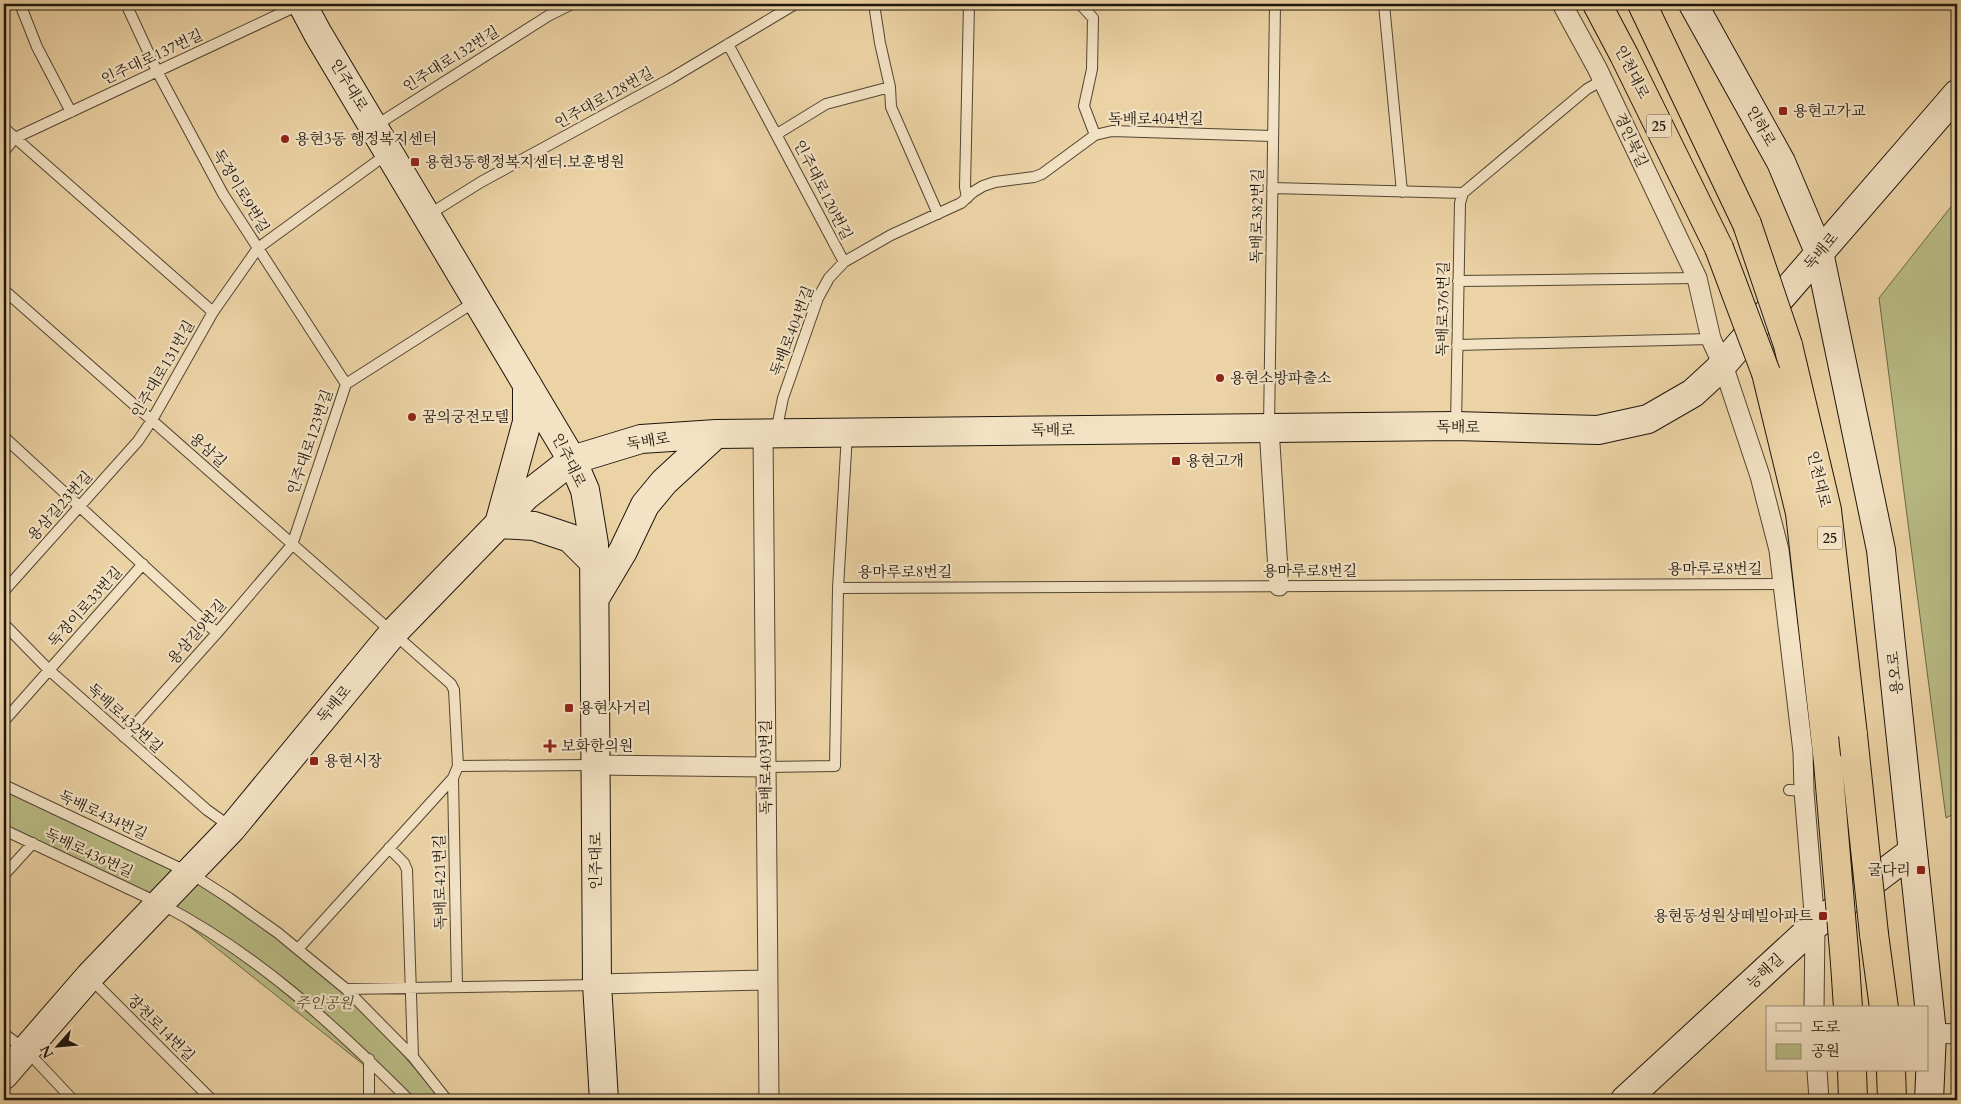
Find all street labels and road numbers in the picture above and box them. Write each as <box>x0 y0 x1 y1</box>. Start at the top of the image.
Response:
street label: 인주대로132번길 <box>399 21 503 97</box>
street label: 인주대로137번길 <box>98 25 206 89</box>
street label: 인천대로 <box>1610 42 1654 103</box>
street label: 인주대로 <box>326 55 373 115</box>
street label: 인주대로128번길 <box>551 63 657 133</box>
street label: 인하로 <box>1742 102 1781 150</box>
street label: 독배로404번길 <box>1108 109 1204 129</box>
street label: 경인북길 <box>1610 110 1652 170</box>
road number: 25 <box>1646 114 1672 138</box>
street label: 인주대로120번길 <box>789 136 857 244</box>
street label: 독정이로9번길 <box>208 145 274 237</box>
street label: 독배로382번길 <box>1246 168 1268 264</box>
street label: 독배로 <box>1799 228 1843 274</box>
street label: 독배로376번길 <box>1432 261 1454 357</box>
street label: 독배로404번길 <box>766 283 818 379</box>
street label: 인주대로131번길 <box>127 316 199 422</box>
street label: 인주대로123번길 <box>283 387 337 497</box>
street label: 독배로 <box>1436 417 1480 437</box>
street label: 독배로 <box>1031 420 1075 440</box>
street label: 용삼길 <box>185 428 231 472</box>
street label: 독배로 <box>625 428 672 454</box>
street label: 인주대로 <box>547 430 591 491</box>
street label: 인천대로 <box>1803 449 1835 510</box>
street label: 용삼길23번길 <box>23 467 97 545</box>
road number: 25 <box>1818 526 1842 550</box>
street label: 용마루로8번길 <box>1668 559 1762 579</box>
street label: 용마루로8번길 <box>1263 561 1357 581</box>
street label: 독정이로33번길 <box>43 562 127 652</box>
street label: 용마루로8번길 <box>858 562 952 582</box>
street label: 용삼길9번길 <box>163 595 231 669</box>
street label: 용오로 <box>1883 650 1907 696</box>
street label: 독배로432번길 <box>83 679 167 757</box>
street label: 독배로 <box>312 681 356 727</box>
street label: 독배로403번길 <box>756 719 776 815</box>
street label: 독배로434번길 <box>55 786 151 844</box>
street label: 독배로436번길 <box>41 824 137 882</box>
street label: 인주대로 <box>586 832 606 890</box>
street label: 독배로421번길 <box>429 834 451 930</box>
street label: 능해길 <box>1742 949 1788 993</box>
street label: 장천로14번길 <box>123 990 199 1066</box>

